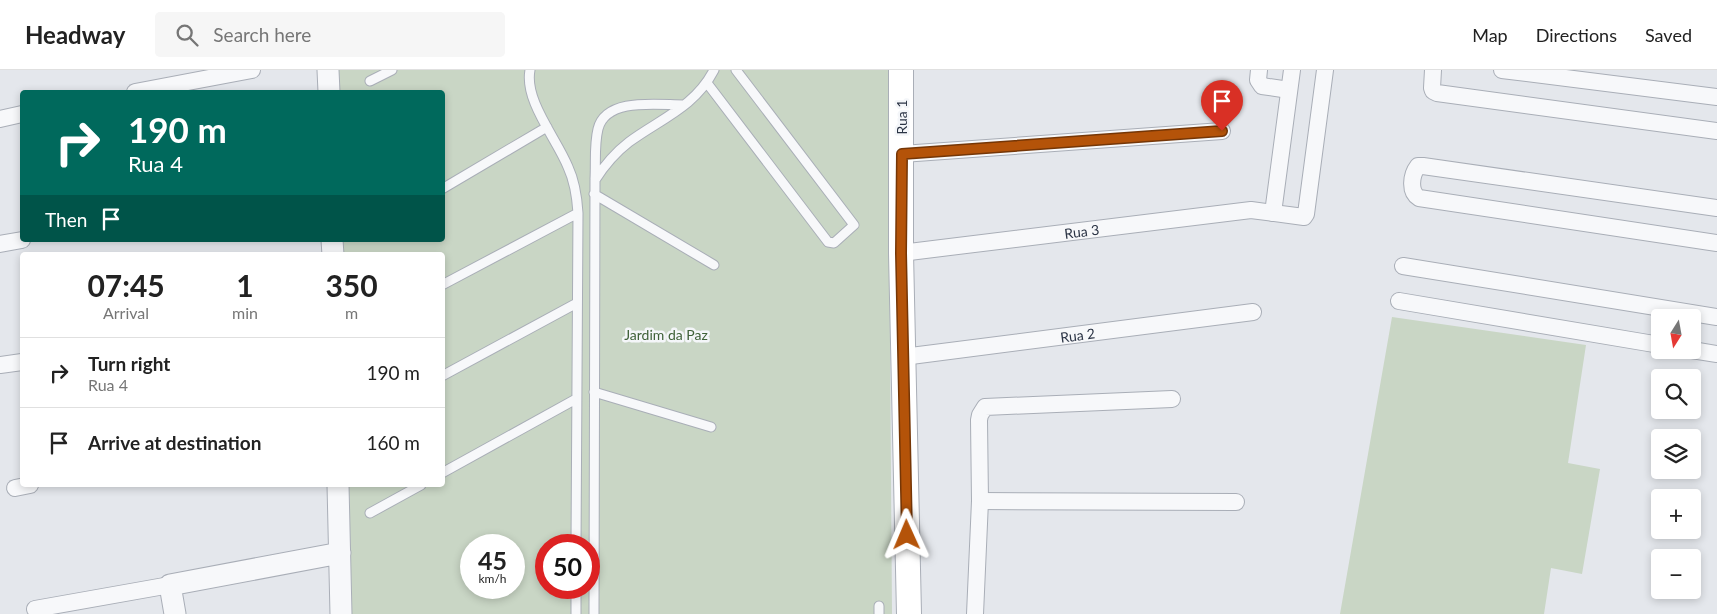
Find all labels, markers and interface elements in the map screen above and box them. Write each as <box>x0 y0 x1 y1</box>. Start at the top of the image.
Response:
search box <box>155 12 505 57</box>
text: Headway <box>25 20 125 49</box>
icon: search <box>173 21 201 49</box>
text: Search here <box>213 23 311 46</box>
text: Map <box>1472 24 1508 46</box>
text: Directions <box>1536 24 1617 46</box>
text: Saved <box>1645 24 1692 46</box>
pin <box>1201 80 1243 131</box>
icon: arrive <box>1208 87 1236 115</box>
street label: Rua 1 <box>893 100 910 134</box>
text: 190 m <box>128 108 227 150</box>
icon: right <box>45 110 110 175</box>
text: Rua 4 <box>128 150 183 177</box>
icon: arrive <box>97 205 125 233</box>
text: Then <box>45 208 87 231</box>
street label: Rua 3 <box>1063 220 1100 241</box>
text: 07:45 <box>87 267 165 303</box>
text: 1 <box>236 267 254 303</box>
text: 350 <box>325 267 378 303</box>
text: Arrival <box>103 303 149 322</box>
text: min <box>232 303 258 322</box>
text: m <box>345 303 358 322</box>
north arrow <box>1651 309 1701 359</box>
map controls <box>1651 309 1701 599</box>
street label: Rua 2 <box>1059 324 1096 345</box>
park label: Jardim da Paz <box>624 326 708 343</box>
text: Turn right <box>88 352 170 375</box>
icon: right <box>45 359 73 387</box>
text: 190 m <box>366 361 420 384</box>
button: search <box>1651 369 1701 419</box>
text: Rua 4 <box>88 375 128 394</box>
icon: arrive <box>45 429 73 457</box>
button: layers <box>1651 429 1701 479</box>
text: Arrive at destination <box>88 431 261 454</box>
text: 160 m <box>366 431 420 454</box>
button: + <box>1651 489 1701 539</box>
position arrow <box>880 508 932 560</box>
speed limit sign: 50 <box>535 534 600 599</box>
text: 45 <box>478 545 507 575</box>
button: − <box>1651 549 1701 599</box>
text: km/h <box>478 571 507 586</box>

